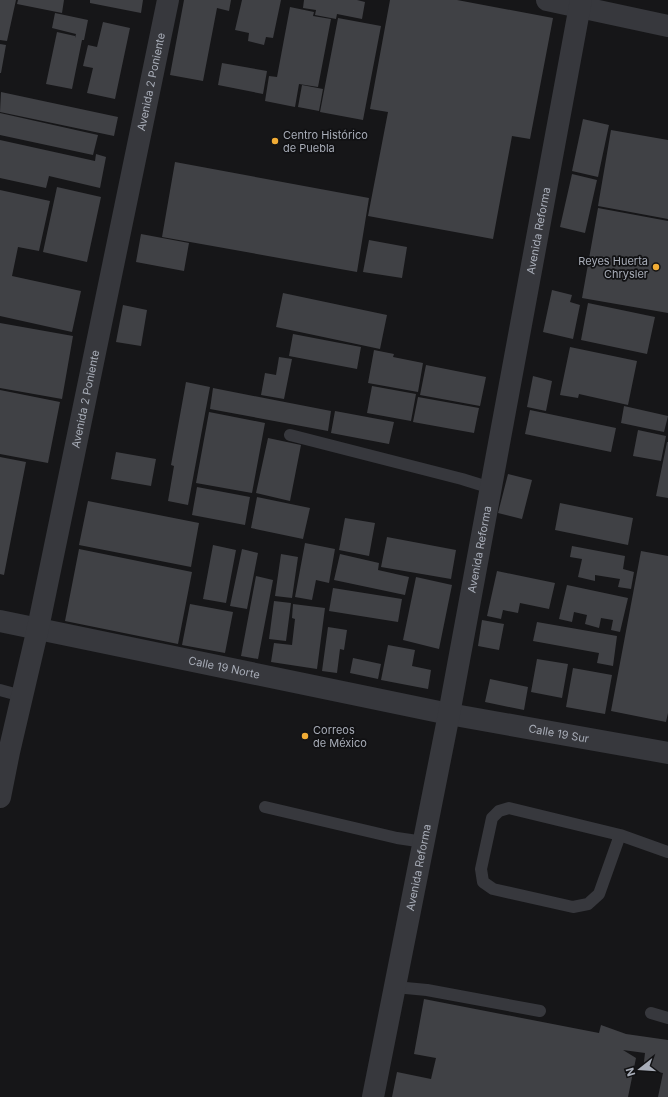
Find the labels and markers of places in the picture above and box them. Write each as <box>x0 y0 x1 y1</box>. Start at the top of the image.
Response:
place label: Centro Histórico de Puebla <box>283 128 368 155</box>
marker: Centro Histórico de Puebla <box>270 136 280 146</box>
place label: Reyes Huerta Chrysler <box>578 254 648 281</box>
marker: Reyes Huerta Chrysler <box>651 262 661 272</box>
place label: Correos de México <box>313 723 367 750</box>
marker: Correos de México <box>300 731 310 741</box>

